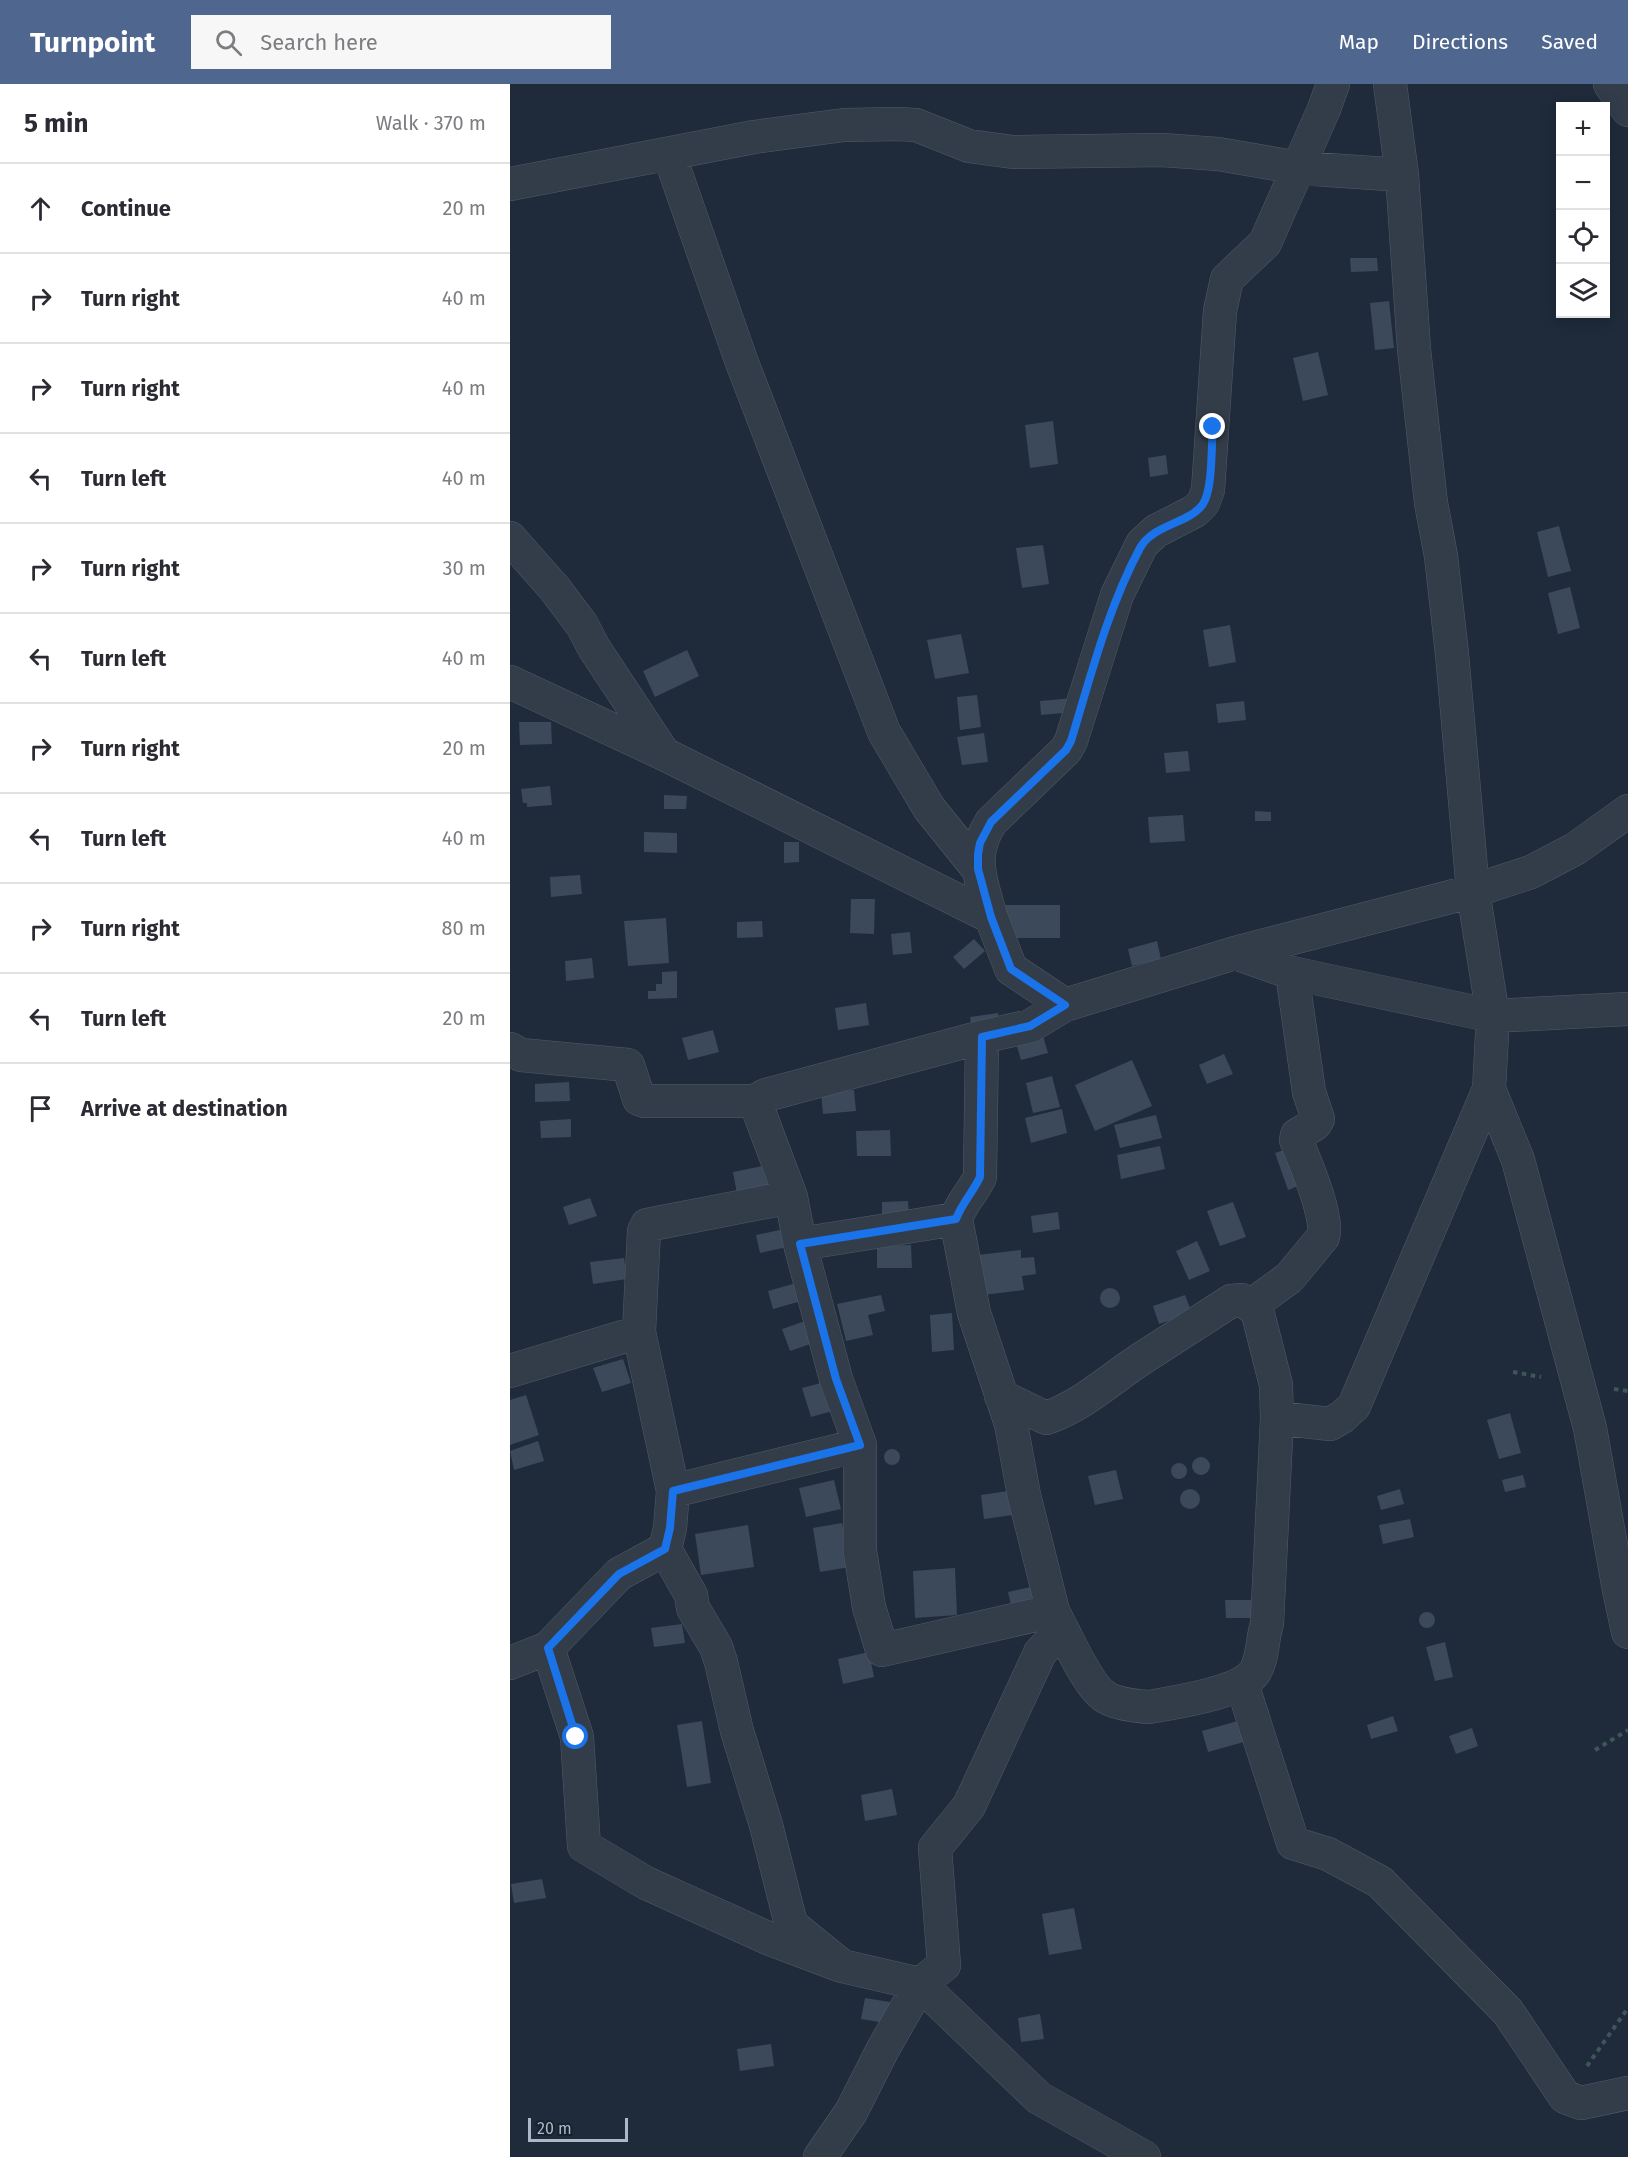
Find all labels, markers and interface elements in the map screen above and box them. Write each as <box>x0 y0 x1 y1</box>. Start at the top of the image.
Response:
search box <box>191 15 611 69</box>
text: Turnpoint <box>30 26 155 59</box>
icon: search <box>212 26 245 59</box>
text: Search here <box>260 29 378 56</box>
text: Map <box>1339 29 1379 55</box>
text: Directions <box>1412 29 1508 55</box>
text: Saved <box>1541 29 1598 55</box>
map controls <box>1556 102 1610 318</box>
button: + <box>1556 102 1610 156</box>
text: 5 min <box>24 108 88 139</box>
text: Walk · 370 m <box>376 111 486 135</box>
button: − <box>1556 156 1610 210</box>
icon: ahead <box>24 192 57 225</box>
text: Continue <box>81 195 171 222</box>
text: 20 m <box>443 196 486 220</box>
button: locate <box>1556 210 1610 264</box>
button: layers <box>1556 264 1610 318</box>
icon: right <box>24 282 57 315</box>
text: Turn right <box>81 285 180 312</box>
text: 40 m <box>442 286 486 310</box>
icon: right <box>24 372 57 405</box>
text: Turn right <box>81 375 180 402</box>
text: 40 m <box>442 376 486 400</box>
route end <box>1199 413 1225 439</box>
icon: left <box>24 462 57 495</box>
text: Turn left <box>81 465 166 492</box>
text: 40 m <box>442 466 486 490</box>
icon: right <box>24 552 57 585</box>
text: Turn right <box>81 555 180 582</box>
text: 30 m <box>442 556 486 580</box>
icon: left <box>24 642 57 675</box>
text: Turn left <box>81 645 166 672</box>
text: 40 m <box>442 646 486 670</box>
icon: right <box>24 732 57 765</box>
text: Turn right <box>81 735 180 762</box>
text: 20 m <box>443 736 486 760</box>
icon: left <box>24 822 57 855</box>
text: Turn left <box>81 825 166 852</box>
text: 40 m <box>442 826 486 850</box>
icon: right <box>24 912 57 945</box>
text: Turn right <box>81 915 180 942</box>
text: 80 m <box>441 916 486 940</box>
icon: left <box>24 1002 57 1035</box>
text: Turn left <box>81 1005 166 1032</box>
text: 20 m <box>443 1006 486 1030</box>
icon: arrive <box>24 1092 57 1125</box>
text: Arrive at destination <box>81 1095 288 1122</box>
route start <box>562 1723 588 1749</box>
scale bar <box>528 2115 628 2142</box>
text: 20 m <box>537 2119 572 2138</box>

